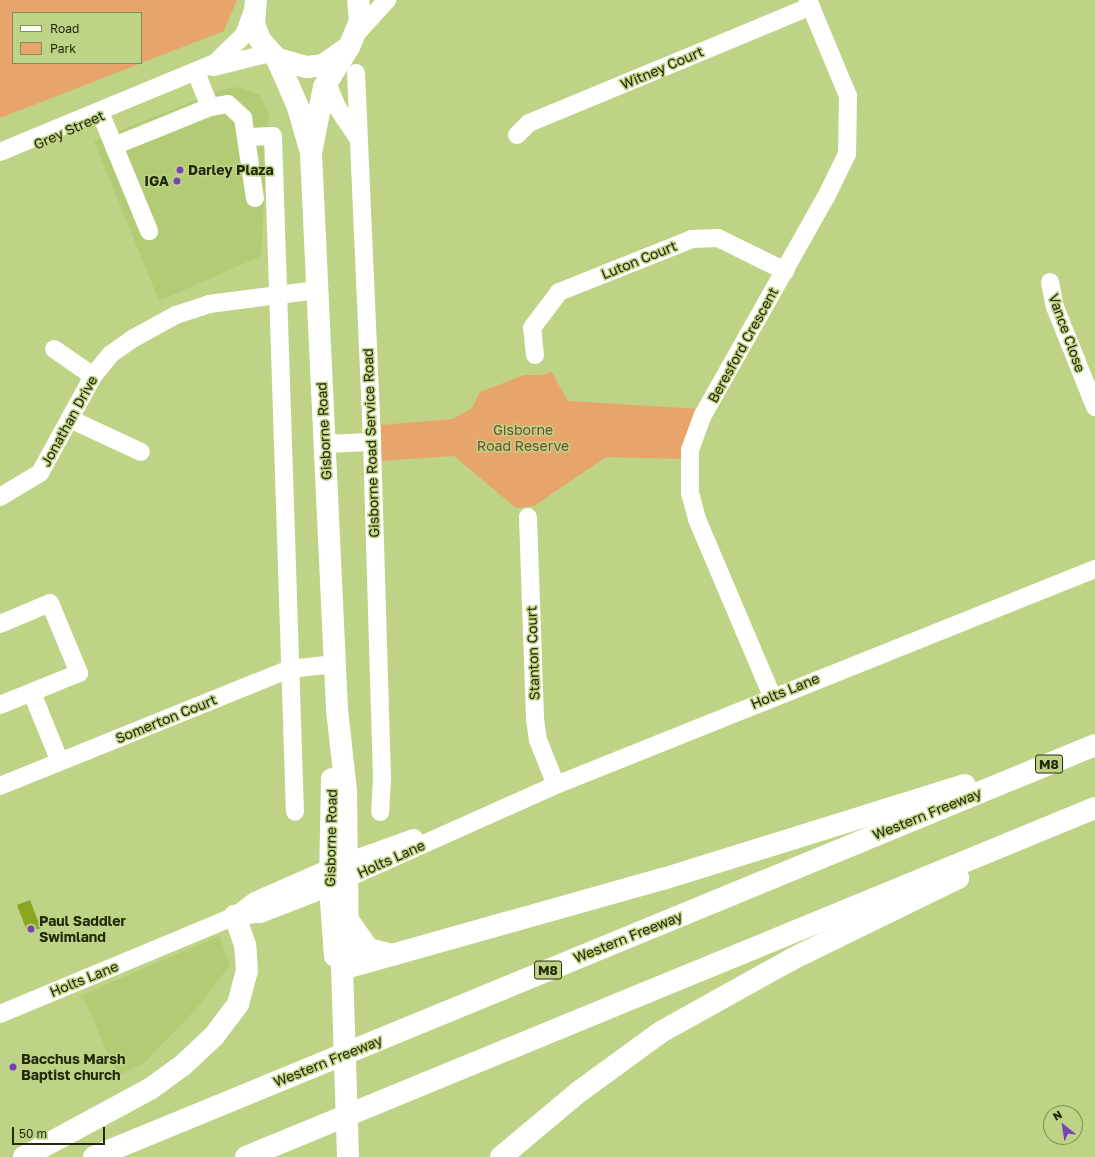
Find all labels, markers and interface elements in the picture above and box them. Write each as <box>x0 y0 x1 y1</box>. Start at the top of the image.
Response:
legend <box>12 12 142 64</box>
text: Road <box>50 21 79 36</box>
text: Park <box>50 41 76 56</box>
street label: Witney Court <box>618 43 706 93</box>
street label: Grey Street <box>31 107 107 153</box>
place label: Darley Plaza <box>188 162 274 178</box>
marker: Darley Plaza <box>175 165 185 175</box>
place label: IGA <box>144 173 169 189</box>
marker: IGA <box>172 176 182 186</box>
street label: Luton Court <box>599 237 679 283</box>
street label: Beresford Crescent <box>704 284 782 406</box>
street label: Vance Close <box>1045 292 1089 374</box>
street label: Gisborne Road Service Road <box>359 348 383 538</box>
street label: Jonathan Drive <box>37 373 101 469</box>
street label: Gisborne Road <box>313 382 335 480</box>
park label: Gisborne Road Reserve <box>477 422 569 454</box>
street label: Stanton Court <box>523 605 543 701</box>
street label: Holts Lane <box>748 670 822 712</box>
street label: Somerton Court <box>113 691 219 747</box>
road number: M8 <box>1035 753 1063 775</box>
street label: Western Freeway <box>870 784 984 844</box>
street label: Gisborne Road <box>322 789 340 887</box>
street label: Holts Lane <box>354 837 428 881</box>
street label: Western Freeway <box>571 907 685 967</box>
place label: Paul Saddler Swimland <box>39 913 126 946</box>
marker: Paul Saddler Swimland <box>26 924 36 934</box>
street label: Holts Lane <box>47 958 121 1000</box>
road number: M8 <box>534 959 562 981</box>
street label: Western Freeway <box>271 1031 385 1091</box>
place label: Bacchus Marsh Baptist church <box>21 1051 126 1084</box>
marker: Bacchus Marsh Baptist church <box>8 1062 18 1072</box>
north arrow <box>1043 1105 1083 1145</box>
text: N <box>1050 1107 1064 1123</box>
scale bar <box>14 1119 107 1145</box>
text: 50 m <box>19 1126 47 1141</box>

